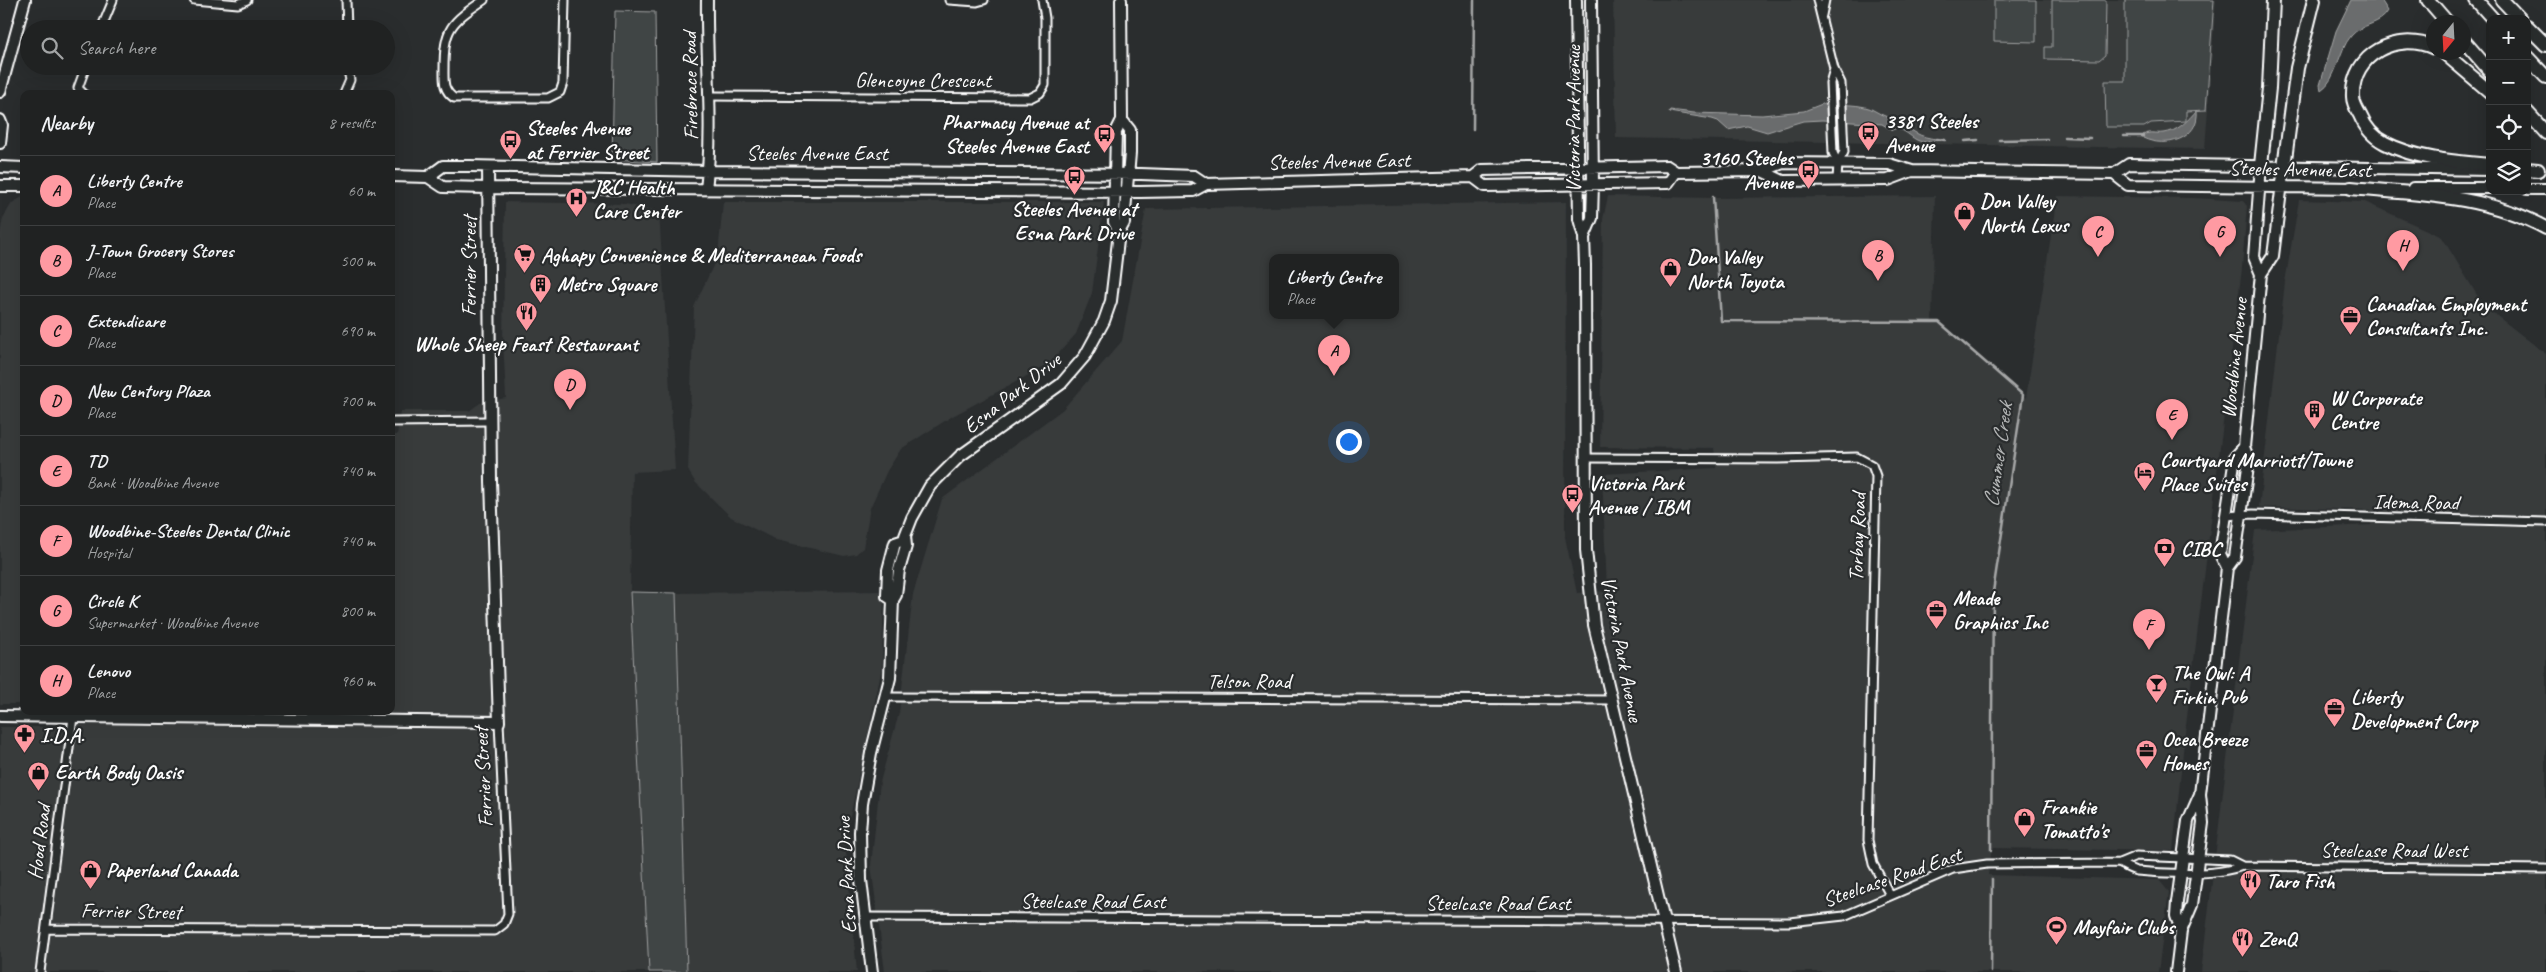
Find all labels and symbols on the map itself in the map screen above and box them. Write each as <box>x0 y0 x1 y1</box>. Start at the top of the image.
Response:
north arrow <box>2426 15 2471 60</box>
street label: Firebrace Road <box>676 28 704 140</box>
street label: Victoria Park Avenue <box>1560 44 1586 193</box>
street label: Glencoyne Crescent <box>855 67 993 93</box>
place label: 3381 Steeles Avenue <box>1885 108 1980 158</box>
place label: Pharmacy Avenue at Steeles Avenue East <box>942 109 1092 159</box>
place label: Steeles Avenue at Ferrier Street <box>526 115 651 165</box>
bus stop icon: 3381 Steeles Avenue <box>1857 121 1881 152</box>
bus stop icon: Pharmacy Avenue at Steeles Avenue East <box>1093 122 1117 153</box>
bus stop icon: Steeles Avenue at Ferrier Street <box>498 128 522 159</box>
street label: Steeles Avenue East <box>746 140 890 166</box>
place label: 3160 Steeles Avenue <box>1700 145 1796 195</box>
street label: Steeles Avenue East <box>1268 147 1412 175</box>
street label: Steeles Avenue East <box>2229 155 2373 183</box>
bus stop icon: 3160 Steeles Avenue <box>1797 158 1821 189</box>
bus stop icon: Steeles Avenue at Esna Park Drive <box>1062 165 1086 196</box>
place label: J&C Health Care Center <box>591 174 683 224</box>
hospital icon: J&C Health Care Center <box>565 187 589 218</box>
place label: Don Valley North Lexus <box>1980 188 2071 238</box>
place label: Steeles Avenue at Esna Park Drive <box>1011 196 1140 246</box>
shop icon: Don Valley North Lexus <box>1952 201 1976 232</box>
street label: Ferrier Street <box>456 213 482 316</box>
pin: C <box>2082 216 2114 257</box>
pin: G <box>2204 216 2236 257</box>
pin: H <box>2387 230 2419 271</box>
pin: B <box>1862 240 1894 281</box>
place label: Aghapy Convenience & Mediterranean Foods <box>541 242 864 268</box>
supermarket icon: Aghapy Convenience & Mediterranean Foods <box>513 243 537 274</box>
place label: Don Valley North Toyota <box>1687 244 1785 294</box>
shop icon: Don Valley North Toyota <box>1659 257 1683 288</box>
place label: Metro Square <box>557 271 659 297</box>
building icon: Metro Square <box>529 272 553 303</box>
place label: Canadian Employment Consultants Inc. <box>2366 291 2528 341</box>
street label: Woodbine Avenue <box>2215 294 2253 419</box>
restaurant icon: Whole Sheep Feast Restaurant <box>514 300 538 331</box>
office icon: Canadian Employment Consultants Inc. <box>2338 304 2362 335</box>
place label: Whole Sheep Feast Restaurant <box>414 331 641 357</box>
pin: A <box>1318 335 1350 376</box>
street label: Esna Park Drive <box>958 345 1068 439</box>
pin: D <box>554 369 586 410</box>
place label: W Corporate Centre <box>2330 385 2424 435</box>
water label: Cummer Creek <box>1977 397 2020 509</box>
building icon: W Corporate Centre <box>2302 398 2326 429</box>
pin: E <box>2156 399 2188 440</box>
your location <box>1336 429 1362 455</box>
place label: Courtyard Marriott/Towne Place Suites <box>2160 447 2354 497</box>
hotel icon: Courtyard Marriott/Towne Place Suites <box>2132 460 2156 491</box>
place label: Victoria Park Avenue / IBM <box>1588 470 1691 520</box>
bus stop icon: Victoria Park Avenue / IBM <box>1560 483 1584 514</box>
street label: Idema Road <box>2373 488 2462 516</box>
street label: Torbay Road <box>1842 489 1872 582</box>
place label: CIBC <box>2181 536 2224 562</box>
bank icon: CIBC <box>2153 537 2177 568</box>
street label: Victoria Park Avenue <box>1595 574 1649 725</box>
place label: Meade Graphics Inc <box>1953 585 2049 635</box>
office icon: Meade Graphics Inc <box>1925 598 1949 629</box>
pin: F <box>2133 609 2165 650</box>
place label: The Owl: A Firkin Pub <box>2172 660 2251 710</box>
street label: Telson Road <box>1207 668 1294 694</box>
bar icon: The Owl: A Firkin Pub <box>2144 673 2168 704</box>
place label: Liberty Development Corp <box>2351 684 2480 734</box>
office icon: Liberty Development Corp <box>2323 697 2347 728</box>
place label: I.D.A. <box>40 722 85 748</box>
pharmacy icon: I.D.A. <box>12 723 36 754</box>
street label: Ferrier Street <box>467 723 499 828</box>
place label: Ocea Breeze Homes <box>2162 726 2249 776</box>
office icon: Ocea Breeze Homes <box>2134 739 2158 770</box>
place label: Earth Body Oasis <box>55 759 185 786</box>
shop icon: Earth Body Oasis <box>27 760 51 791</box>
place label: Frankie Tomatto's <box>2041 794 2111 844</box>
street label: Hood Road <box>22 799 57 881</box>
shop icon: Frankie Tomatto's <box>2013 807 2037 838</box>
street label: Esna Park Drive <box>830 814 862 934</box>
street label: Steelcase Road West <box>2321 837 2469 863</box>
street label: Steelcase Road East <box>1819 840 1967 913</box>
place label: Paperland Canada <box>106 857 240 883</box>
shop icon: Paperland Canada <box>78 858 102 889</box>
place label: Taro Fish <box>2266 868 2336 894</box>
restaurant icon: Taro Fish <box>2238 869 2262 900</box>
street label: Steelcase Road East <box>1020 888 1168 914</box>
street label: Steelcase Road East <box>1425 890 1573 916</box>
street label: Ferrier Street <box>81 897 184 925</box>
place label: Mayfair Clubs <box>2073 914 2177 940</box>
sports icon: Mayfair Clubs <box>2045 915 2069 946</box>
place label: ZenQ <box>2259 926 2299 952</box>
restaurant icon: ZenQ <box>2231 927 2255 958</box>

